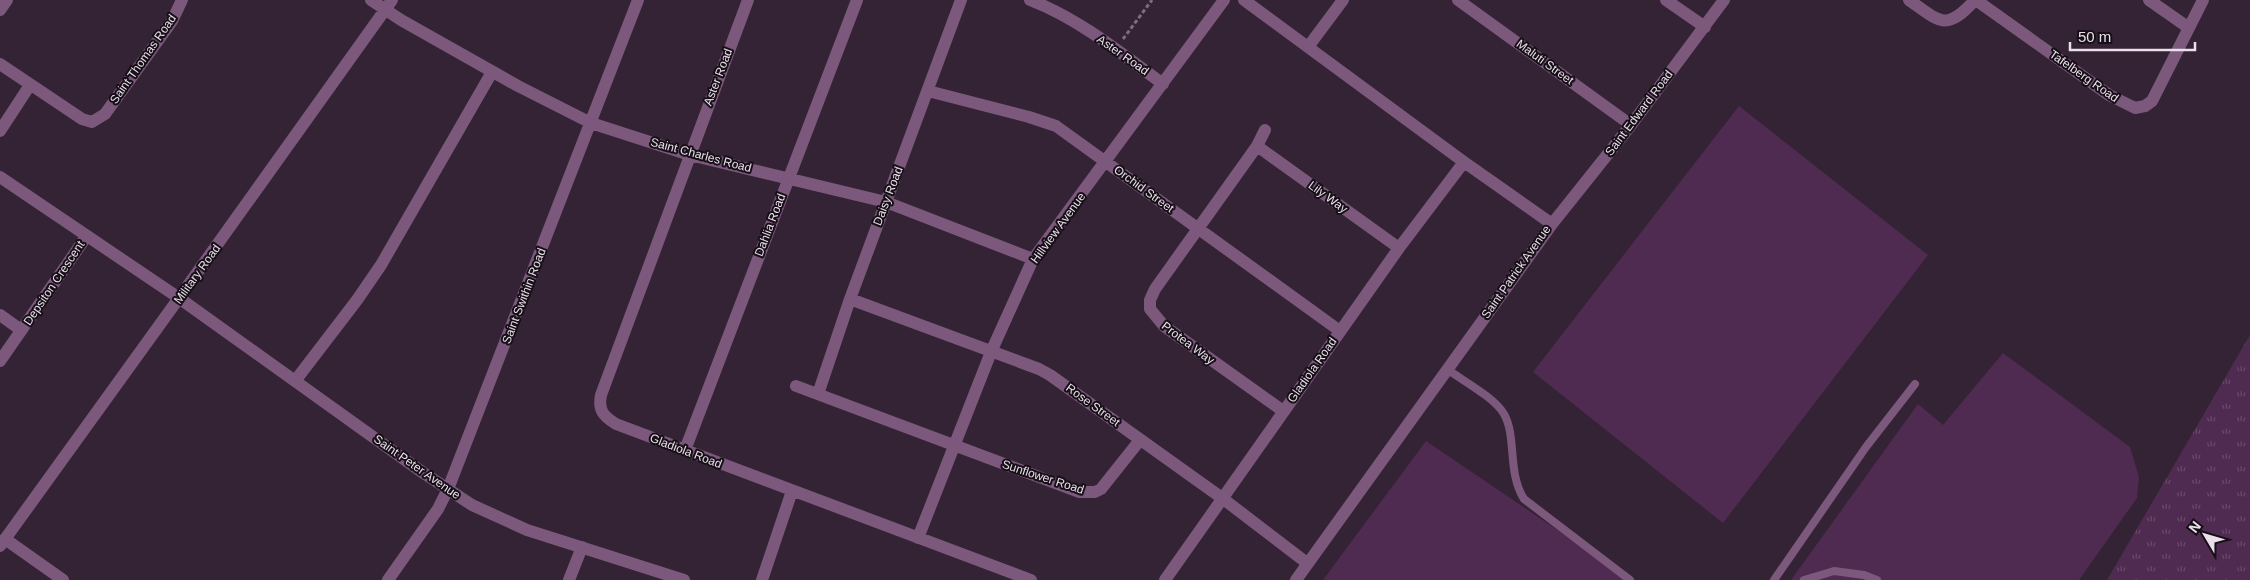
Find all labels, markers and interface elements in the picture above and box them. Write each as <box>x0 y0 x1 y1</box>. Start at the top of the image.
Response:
street label: Saint Thomas Road <box>107 12 179 106</box>
scale bar <box>2070 20 2195 52</box>
text: 50 m <box>2078 28 2111 45</box>
street label: Aster Road <box>1094 32 1152 78</box>
street label: Maluti Street <box>1514 37 1577 88</box>
street label: Aster Road <box>701 46 735 108</box>
street label: Tafelberg Road <box>2047 47 2121 105</box>
street label: Saint Edward Road <box>1602 67 1676 159</box>
street label: Saint Charles Road <box>649 135 753 175</box>
street label: Orchid Street <box>1111 163 1177 216</box>
street label: Daisy Road <box>870 165 906 227</box>
street label: Lily Way <box>1306 178 1350 216</box>
street label: Hillview Avenue <box>1028 190 1088 266</box>
street label: Dahlia Road <box>752 192 788 258</box>
street label: Saint Patrick Avenue <box>1479 222 1554 321</box>
street label: Depsiton Crescent <box>21 238 88 328</box>
street label: Military Road <box>171 242 223 306</box>
street label: Saint Swithin Road <box>499 246 549 346</box>
street label: Protea Way <box>1159 319 1217 367</box>
street label: Gladiola Road <box>1284 335 1340 405</box>
street label: Rose Street <box>1063 381 1123 430</box>
street label: Gladiola Road <box>648 431 724 471</box>
street label: Saint Peter Avenue <box>371 432 463 502</box>
street label: Sunflower Road <box>1000 457 1086 497</box>
north arrow <box>2180 510 2230 560</box>
text: N <box>2185 518 2204 536</box>

